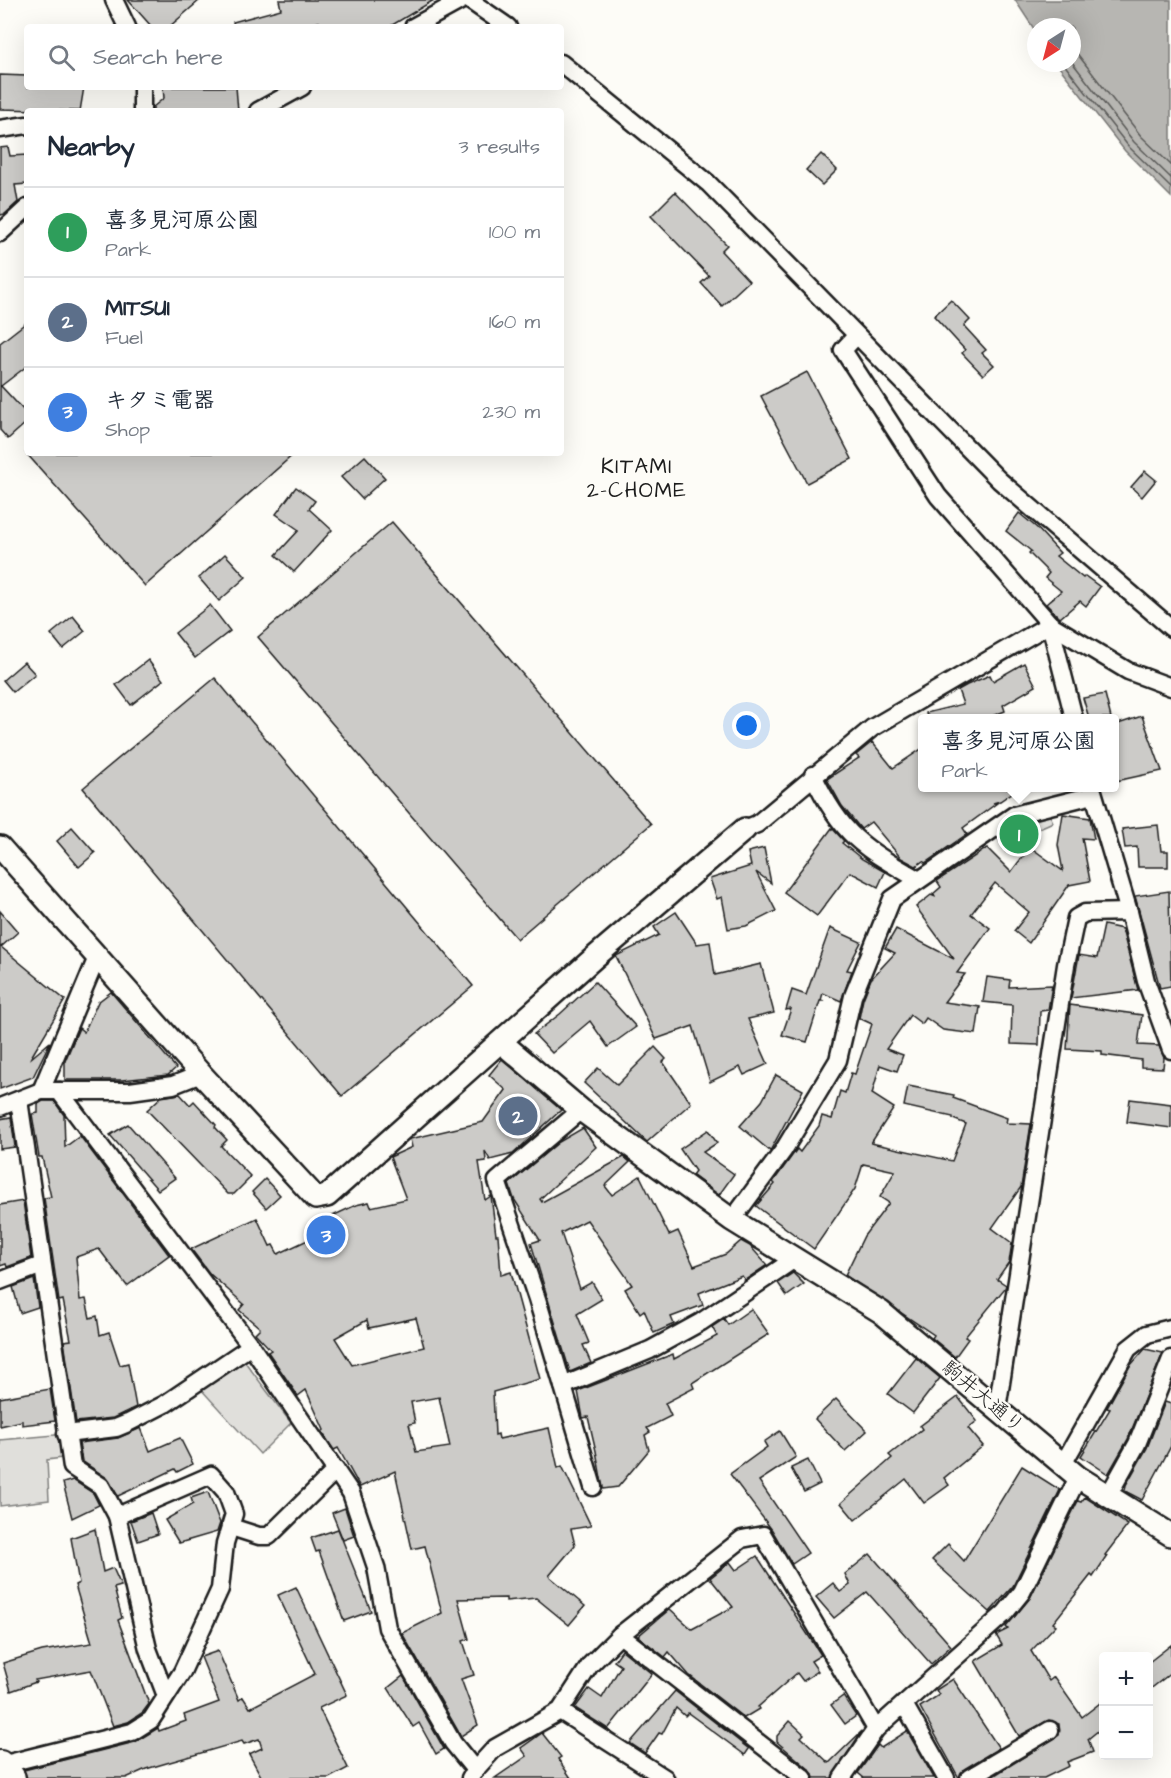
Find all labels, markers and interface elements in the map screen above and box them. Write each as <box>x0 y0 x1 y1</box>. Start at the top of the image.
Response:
north arrow <box>1027 18 1081 72</box>
search box <box>24 24 564 90</box>
icon: search <box>45 41 78 74</box>
text: Search here <box>93 42 223 73</box>
text: Nearby <box>48 129 135 165</box>
text: 3 results <box>458 133 540 161</box>
text: 喜多見河原公園 <box>105 205 259 236</box>
text: 1 <box>66 218 69 246</box>
text: 100 m <box>489 218 540 246</box>
text: Park <box>105 236 151 264</box>
text: MITSUI <box>105 293 170 324</box>
text: 2 <box>62 308 73 336</box>
text: 160 m <box>489 308 540 336</box>
text: Fuel <box>105 324 143 352</box>
text: キタミ電器 <box>105 385 215 416</box>
text: 3 <box>62 398 73 426</box>
text: 230 m <box>482 398 540 426</box>
text: Shop <box>105 416 150 444</box>
district label: KITAMI 2-CHOME <box>587 452 687 505</box>
your location <box>732 711 761 740</box>
popup <box>918 714 1119 792</box>
text: 喜多見河原公園 <box>941 726 1096 757</box>
text: Park <box>941 757 988 785</box>
pin: 1 <box>1000 812 1038 856</box>
pin: 2 <box>498 1094 538 1138</box>
pin: 3 <box>306 1212 346 1258</box>
street label: 駒井大通り <box>936 1354 1030 1440</box>
map controls <box>1099 1652 1153 1760</box>
button: + <box>1099 1652 1153 1706</box>
button: − <box>1099 1706 1153 1760</box>

